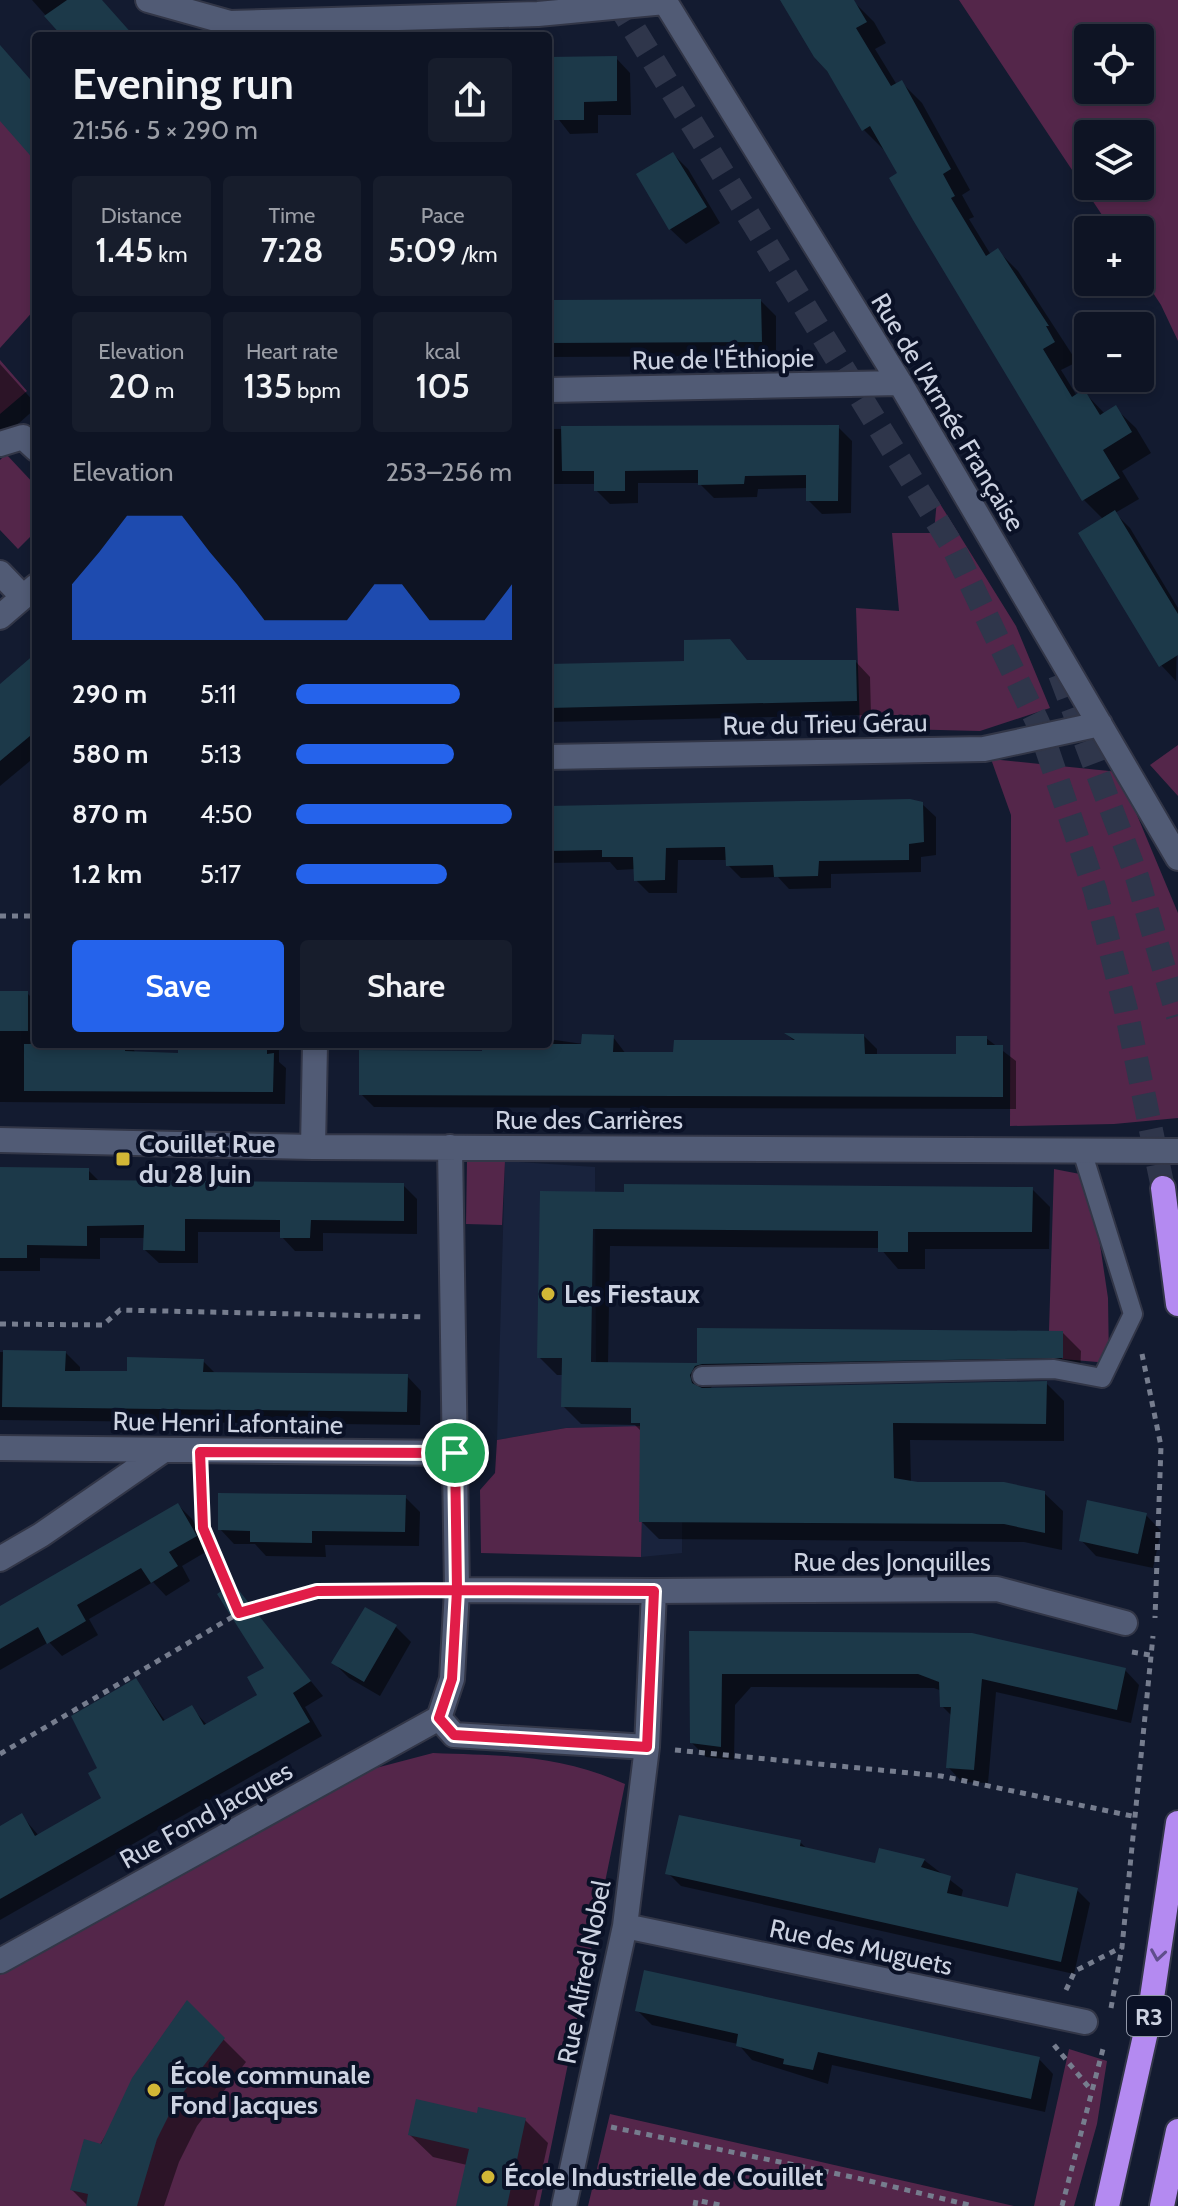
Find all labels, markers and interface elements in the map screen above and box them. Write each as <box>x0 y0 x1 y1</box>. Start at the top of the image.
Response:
map controls <box>1074 24 1154 392</box>
button: locate <box>1074 24 1154 104</box>
text: Evening run <box>72 57 294 110</box>
button: share <box>428 58 512 142</box>
text: 21:56 · 5 × 290 m <box>72 114 258 146</box>
button: layers <box>1074 120 1154 200</box>
text: Distance <box>101 202 182 229</box>
text: Time <box>269 202 315 229</box>
text: Pace <box>421 202 465 229</box>
button: + <box>1074 216 1154 296</box>
text: 1.45 <box>95 229 153 271</box>
text: 7:28 <box>260 229 324 271</box>
text: 5:09 <box>388 229 456 271</box>
text: km <box>153 241 188 268</box>
text: /km <box>456 241 498 268</box>
street label: Rue de l'Armée Française <box>864 287 1032 537</box>
button: − <box>1074 312 1154 392</box>
text: Elevation <box>98 338 184 365</box>
text: Heart rate <box>246 338 338 365</box>
text: kcal <box>425 338 460 365</box>
street label: Rue de l'Éthiopie <box>632 341 814 377</box>
text: 20 <box>108 365 150 407</box>
text: 135 <box>243 365 292 407</box>
text: 105 <box>416 365 470 407</box>
text: m <box>150 377 174 404</box>
text: bpm <box>292 377 341 404</box>
text: Elevation <box>72 456 174 488</box>
text: 253–256 m <box>385 456 512 488</box>
text: 290 m <box>72 678 147 710</box>
text: 5:11 <box>200 678 236 710</box>
street label: Rue du Trieu Gérau <box>722 706 928 742</box>
text: 580 m <box>72 738 148 770</box>
text: 5:13 <box>200 738 242 770</box>
text: 870 m <box>72 798 148 830</box>
text: 4:50 <box>200 798 253 830</box>
text: 1.2 km <box>72 858 142 890</box>
text: 5:17 <box>200 858 241 890</box>
button: Save <box>72 940 284 1032</box>
button: Share <box>300 940 512 1032</box>
street label: Rue des Carrières <box>495 1104 683 1136</box>
place label: Couillet Rue du 28 Juin <box>139 1128 275 1190</box>
marker: Couillet Rue du 28 Juin <box>114 1150 132 1168</box>
place label: Les Fiestaux <box>564 1278 700 1310</box>
marker: Les Fiestaux <box>539 1285 557 1303</box>
street label: Rue Henri Lafontaine <box>112 1405 344 1441</box>
pin <box>421 1419 489 1487</box>
icon: arrive <box>433 1431 477 1475</box>
street label: Rue des Jonquilles <box>793 1546 991 1578</box>
street label: Rue Fond Jacques <box>114 1754 298 1876</box>
street label: Rue Alfred Nobel <box>551 1877 617 2067</box>
street label: Rue des Muguets <box>767 1912 956 1982</box>
one-way arrow <box>1150 1948 1167 1962</box>
road number: R3 <box>1127 1996 1171 2036</box>
place label: École communale Fond Jacques <box>170 2059 370 2121</box>
marker: École communale Fond Jacques <box>145 2081 163 2099</box>
place label: École Industrielle de Couillet <box>504 2161 824 2193</box>
marker: École Industrielle de Couillet <box>479 2168 497 2186</box>

